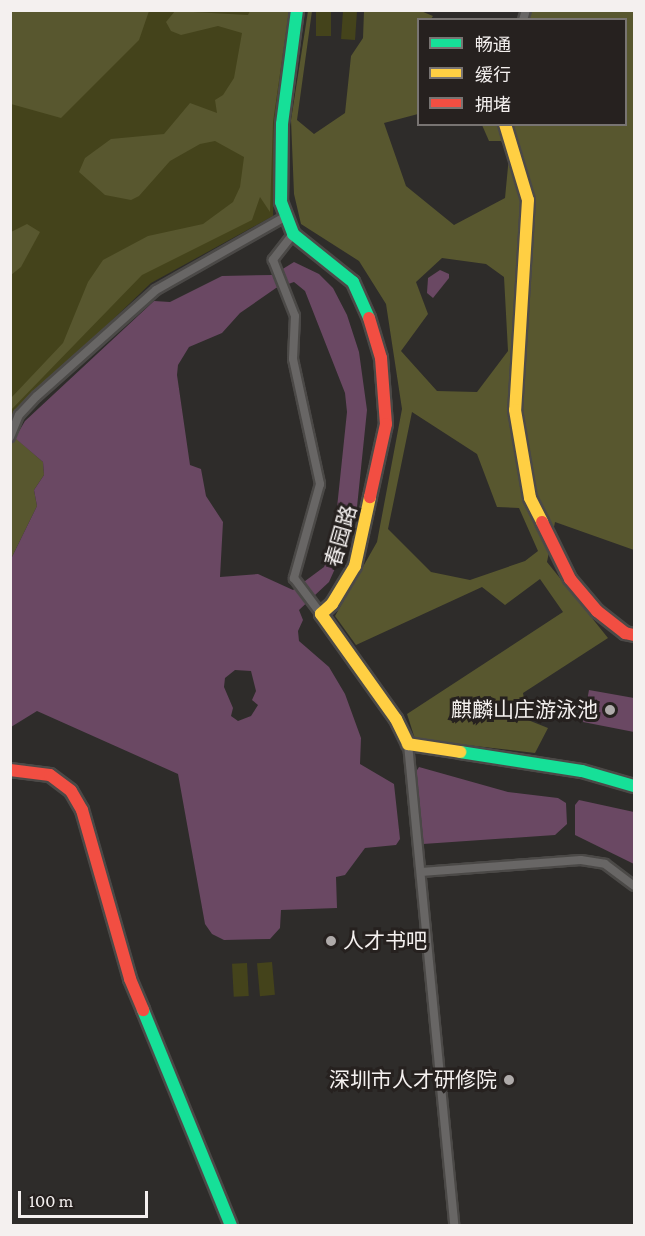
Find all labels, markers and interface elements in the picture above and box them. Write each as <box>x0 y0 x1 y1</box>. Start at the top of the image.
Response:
legend <box>417 18 627 126</box>
text: 畅通 <box>475 35 511 55</box>
text: 缓行 <box>475 65 511 85</box>
text: 拥堵 <box>475 95 511 115</box>
street label: 春园路 <box>320 502 362 570</box>
place label: 麒麟山庄游泳池 <box>451 697 598 723</box>
marker: 麒麟山庄游泳池 <box>603 703 617 717</box>
place label: 人才书吧 <box>343 928 427 954</box>
marker: 人才书吧 <box>324 934 338 948</box>
place label: 深圳市人才研修院 <box>329 1067 497 1093</box>
marker: 深圳市人才研修院 <box>502 1073 516 1087</box>
scale bar <box>21 1179 152 1217</box>
text: 100 m <box>29 1191 73 1211</box>

